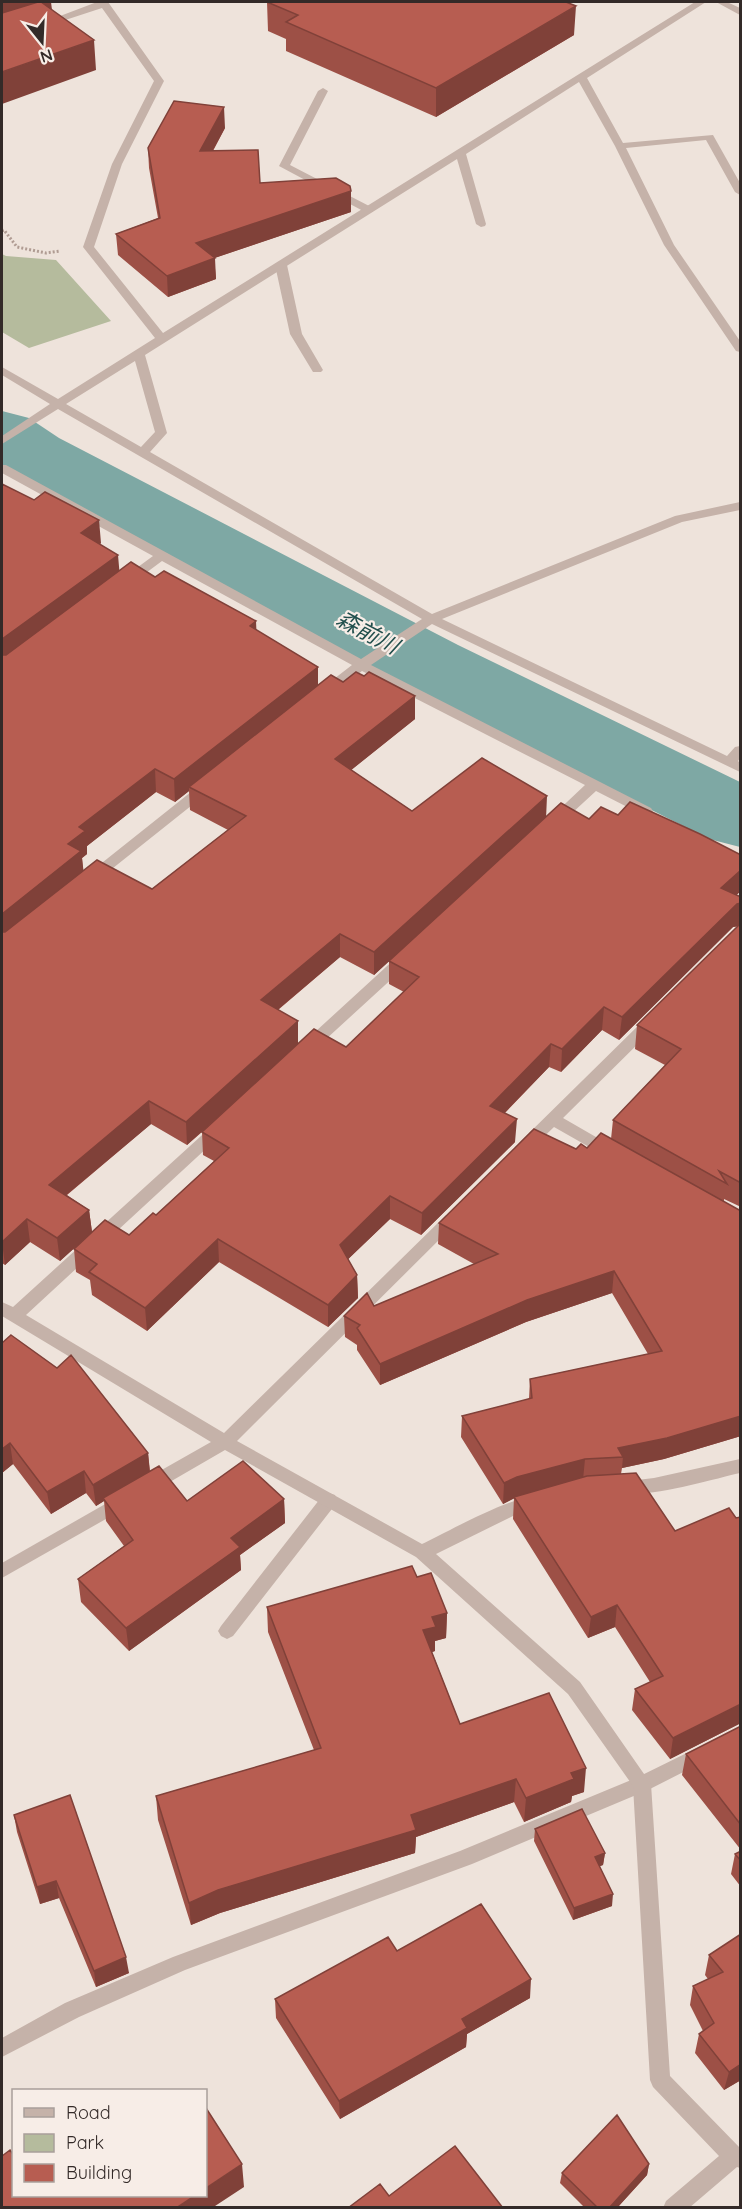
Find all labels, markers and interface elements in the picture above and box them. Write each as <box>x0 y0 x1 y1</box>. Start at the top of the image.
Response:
north arrow <box>12 12 72 72</box>
text: N <box>38 45 55 68</box>
water label: 森前川 <box>332 604 405 661</box>
legend <box>12 2089 207 2197</box>
text: Road <box>66 2101 111 2124</box>
text: Park <box>66 2131 104 2154</box>
text: Building <box>66 2161 132 2184</box>

